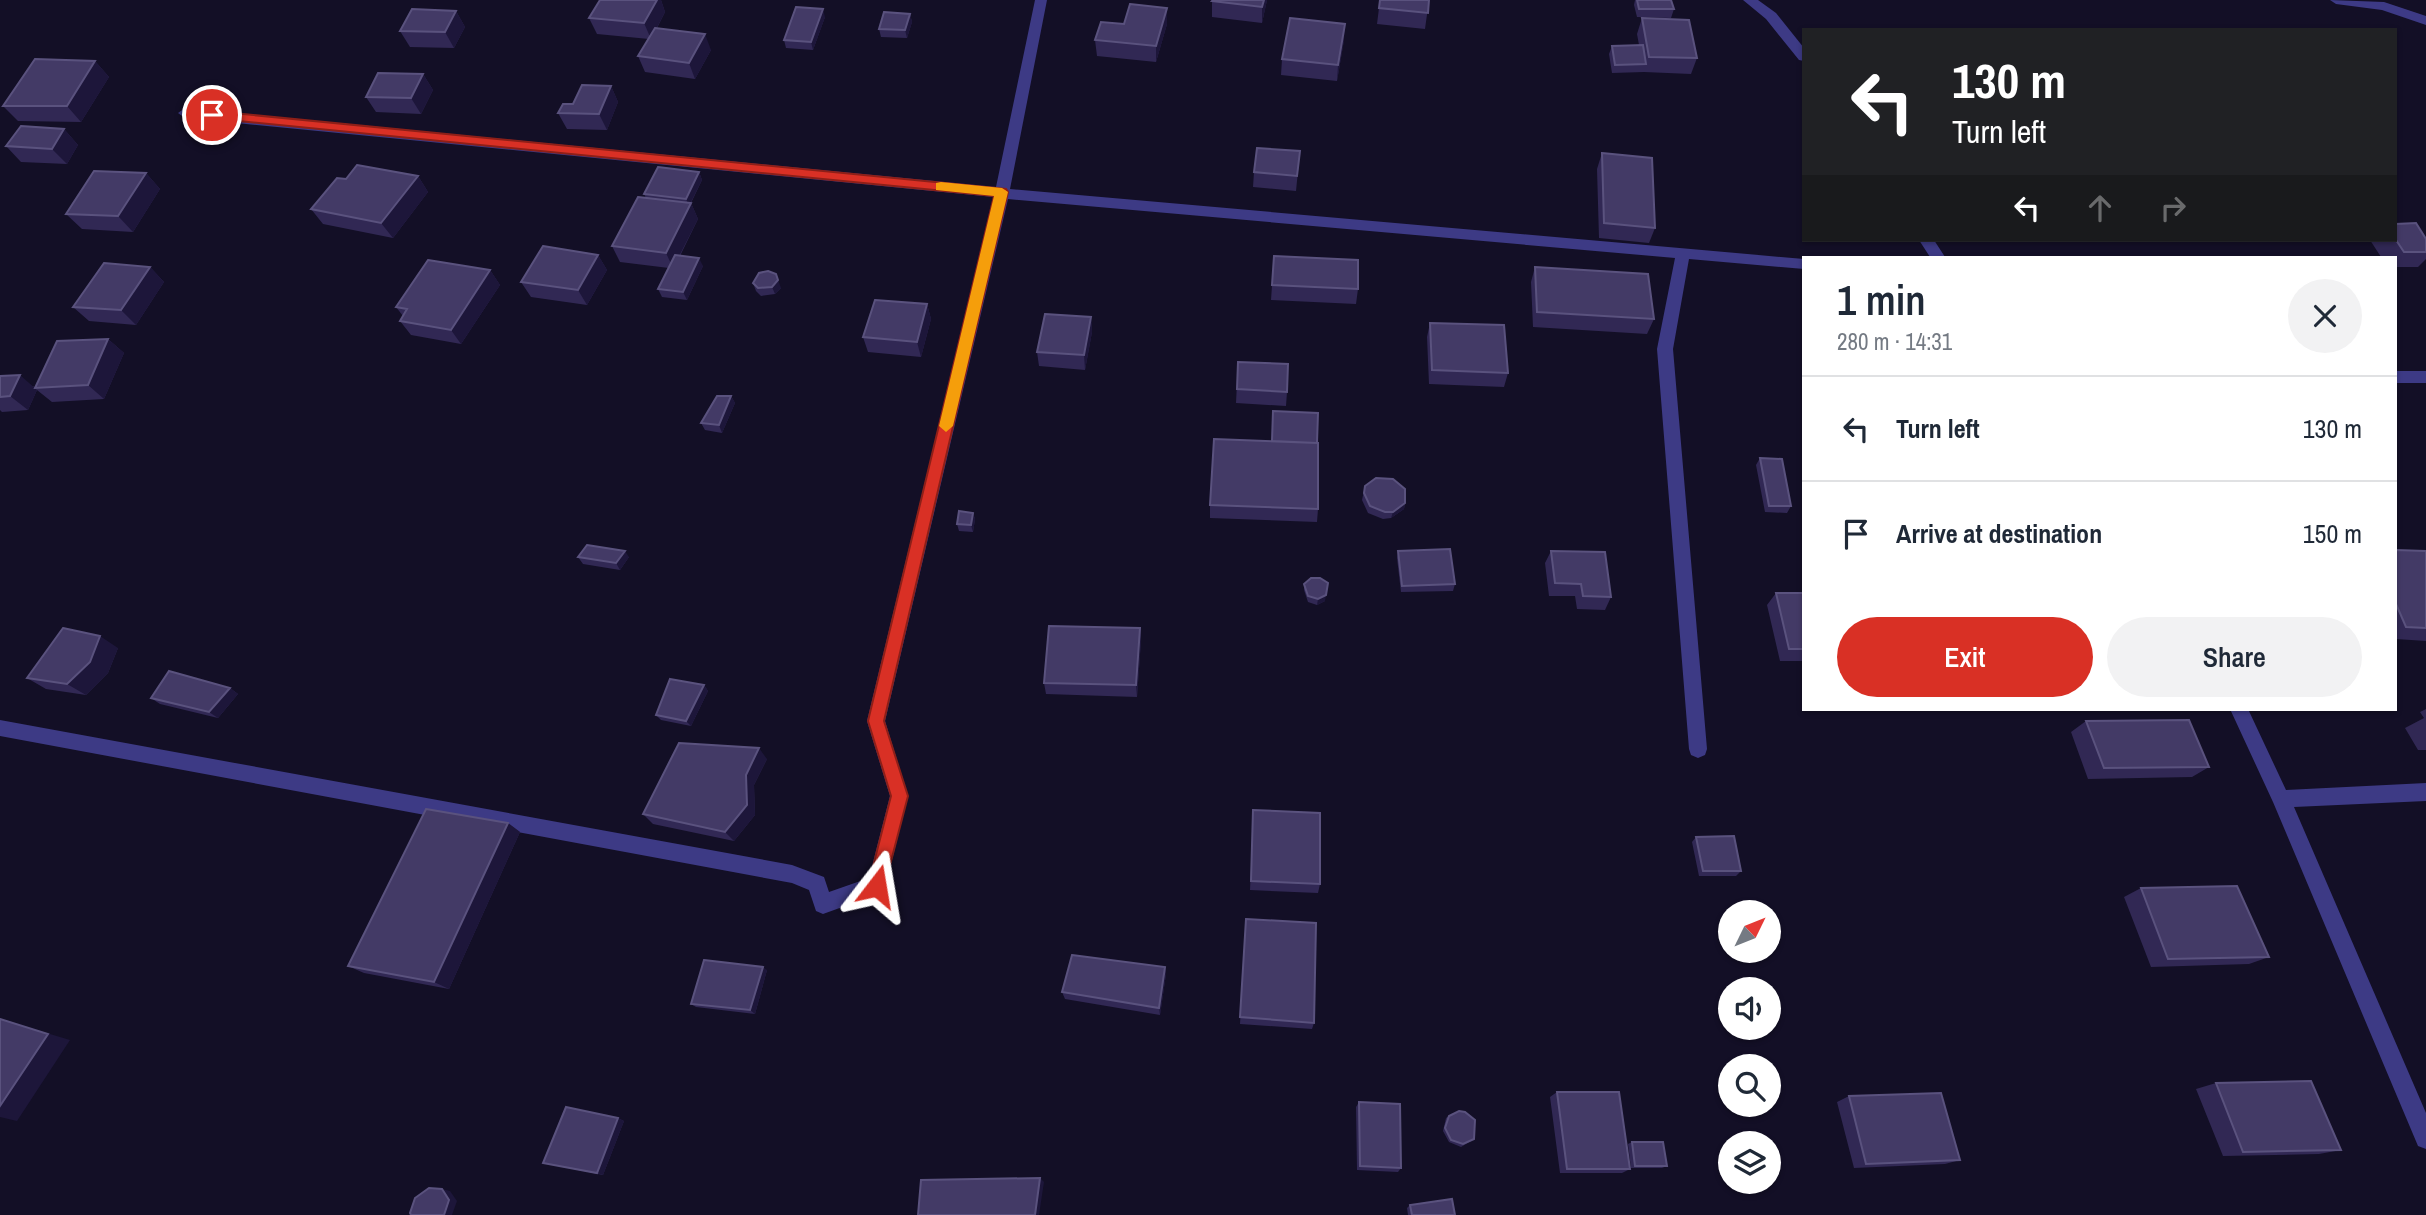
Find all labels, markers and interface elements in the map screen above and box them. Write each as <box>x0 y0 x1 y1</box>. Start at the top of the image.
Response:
text: 130 m <box>1952 47 2066 113</box>
icon: left <box>1837 56 1928 147</box>
pin <box>182 85 242 145</box>
icon: arrive <box>193 96 231 134</box>
text: Turn left <box>1952 110 2046 153</box>
icon: left <box>2008 189 2046 227</box>
icon: ahead <box>2081 189 2119 227</box>
icon: right <box>2154 189 2192 227</box>
text: 1 min <box>1837 272 1926 328</box>
button: close <box>2288 279 2362 353</box>
text: 280 m · 14:31 <box>1837 326 1952 357</box>
icon: left <box>1837 410 1875 448</box>
text: Turn left <box>1896 411 1980 446</box>
text: 130 m <box>2303 411 2362 446</box>
icon: arrive <box>1837 515 1875 553</box>
text: Arrive at destination <box>1896 516 2102 551</box>
text: 150 m <box>2303 516 2362 551</box>
button: Exit <box>1837 617 2093 697</box>
button: Share <box>2107 617 2362 697</box>
position arrow <box>840 849 914 923</box>
north arrow <box>1718 900 1782 962</box>
map controls <box>1718 900 1781 1194</box>
button: sound <box>1718 977 1781 1040</box>
button: search <box>1718 1054 1781 1117</box>
button: layers <box>1718 1131 1781 1194</box>

